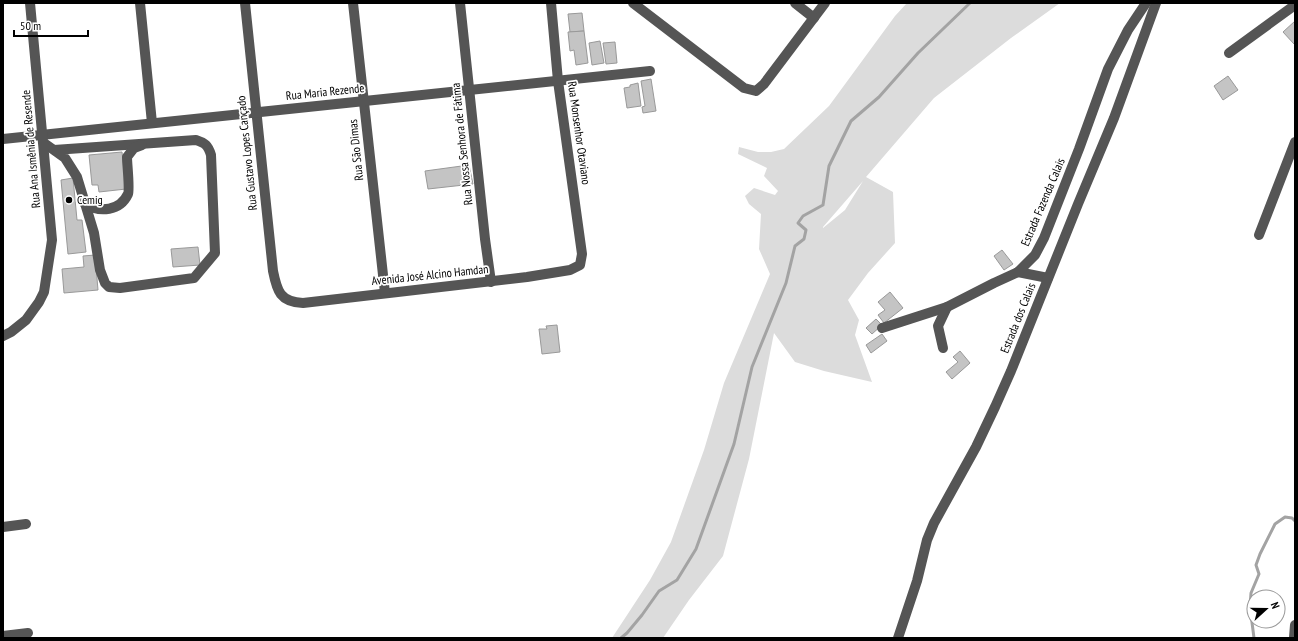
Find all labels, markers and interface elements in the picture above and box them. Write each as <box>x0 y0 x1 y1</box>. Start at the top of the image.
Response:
scale bar <box>14 12 88 38</box>
text: 50 m <box>20 18 41 33</box>
street label: Rua Maria Rezende <box>285 80 365 103</box>
street label: Rua Monsenhor Otaviano <box>565 80 594 186</box>
street label: Rua Nossa Senhora de Fátima <box>448 82 475 206</box>
street label: Rua Ana Ismênia de Resende <box>18 89 43 209</box>
street label: Rua Gustavo Lopes Cançado <box>233 95 260 211</box>
street label: Rua São Dimas <box>345 119 366 181</box>
street label: Estrada Fazenda Calais <box>1017 156 1068 248</box>
place label: Cemig <box>77 192 103 207</box>
marker: Cemig <box>64 195 74 205</box>
street label: Avenida José Alcino Hamdan <box>371 261 489 288</box>
street label: Estrada dos Calais <box>997 280 1038 355</box>
north arrow <box>1246 589 1286 629</box>
text: N <box>1268 600 1283 611</box>

